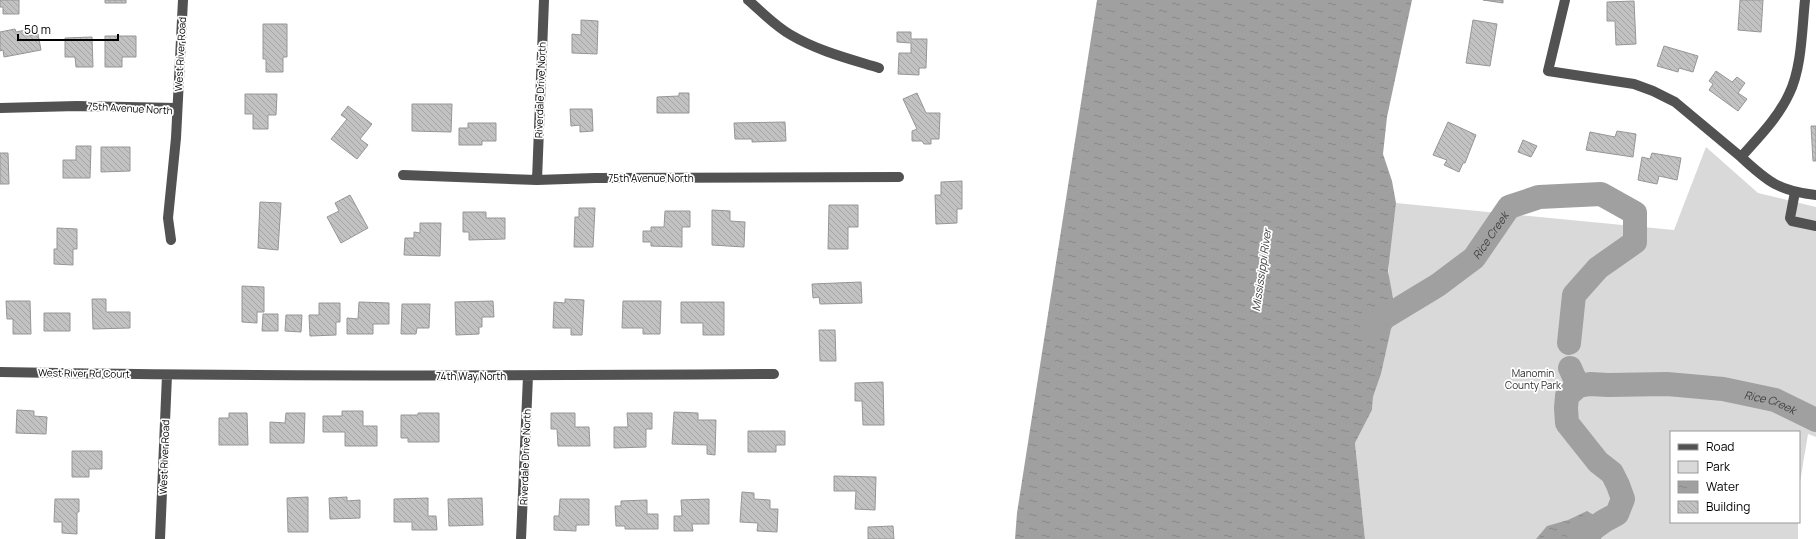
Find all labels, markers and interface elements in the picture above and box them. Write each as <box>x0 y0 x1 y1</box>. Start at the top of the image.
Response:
scale bar <box>18 16 118 42</box>
street label: West River Road <box>171 16 189 92</box>
text: 50 m <box>24 21 51 38</box>
street label: Riverdale Drive North <box>531 42 549 138</box>
street label: 75th Avenue North <box>87 99 173 117</box>
street label: 75th Avenue North <box>608 171 694 185</box>
water label: Rice Creek <box>1468 207 1512 262</box>
water label: Mississippi River <box>1248 226 1274 312</box>
street label: West River Rd Court <box>38 365 130 381</box>
park label: Manomin County Park <box>1505 366 1562 392</box>
street label: 74th Way North <box>436 369 506 383</box>
water label: Rice Creek <box>1743 386 1800 417</box>
street label: Riverdale Drive North <box>516 409 534 505</box>
street label: West River Road <box>156 419 172 494</box>
legend <box>1670 431 1800 523</box>
text: Road <box>1706 438 1734 455</box>
text: Park <box>1706 458 1731 475</box>
text: Water <box>1706 478 1740 495</box>
text: Building <box>1706 498 1750 515</box>

